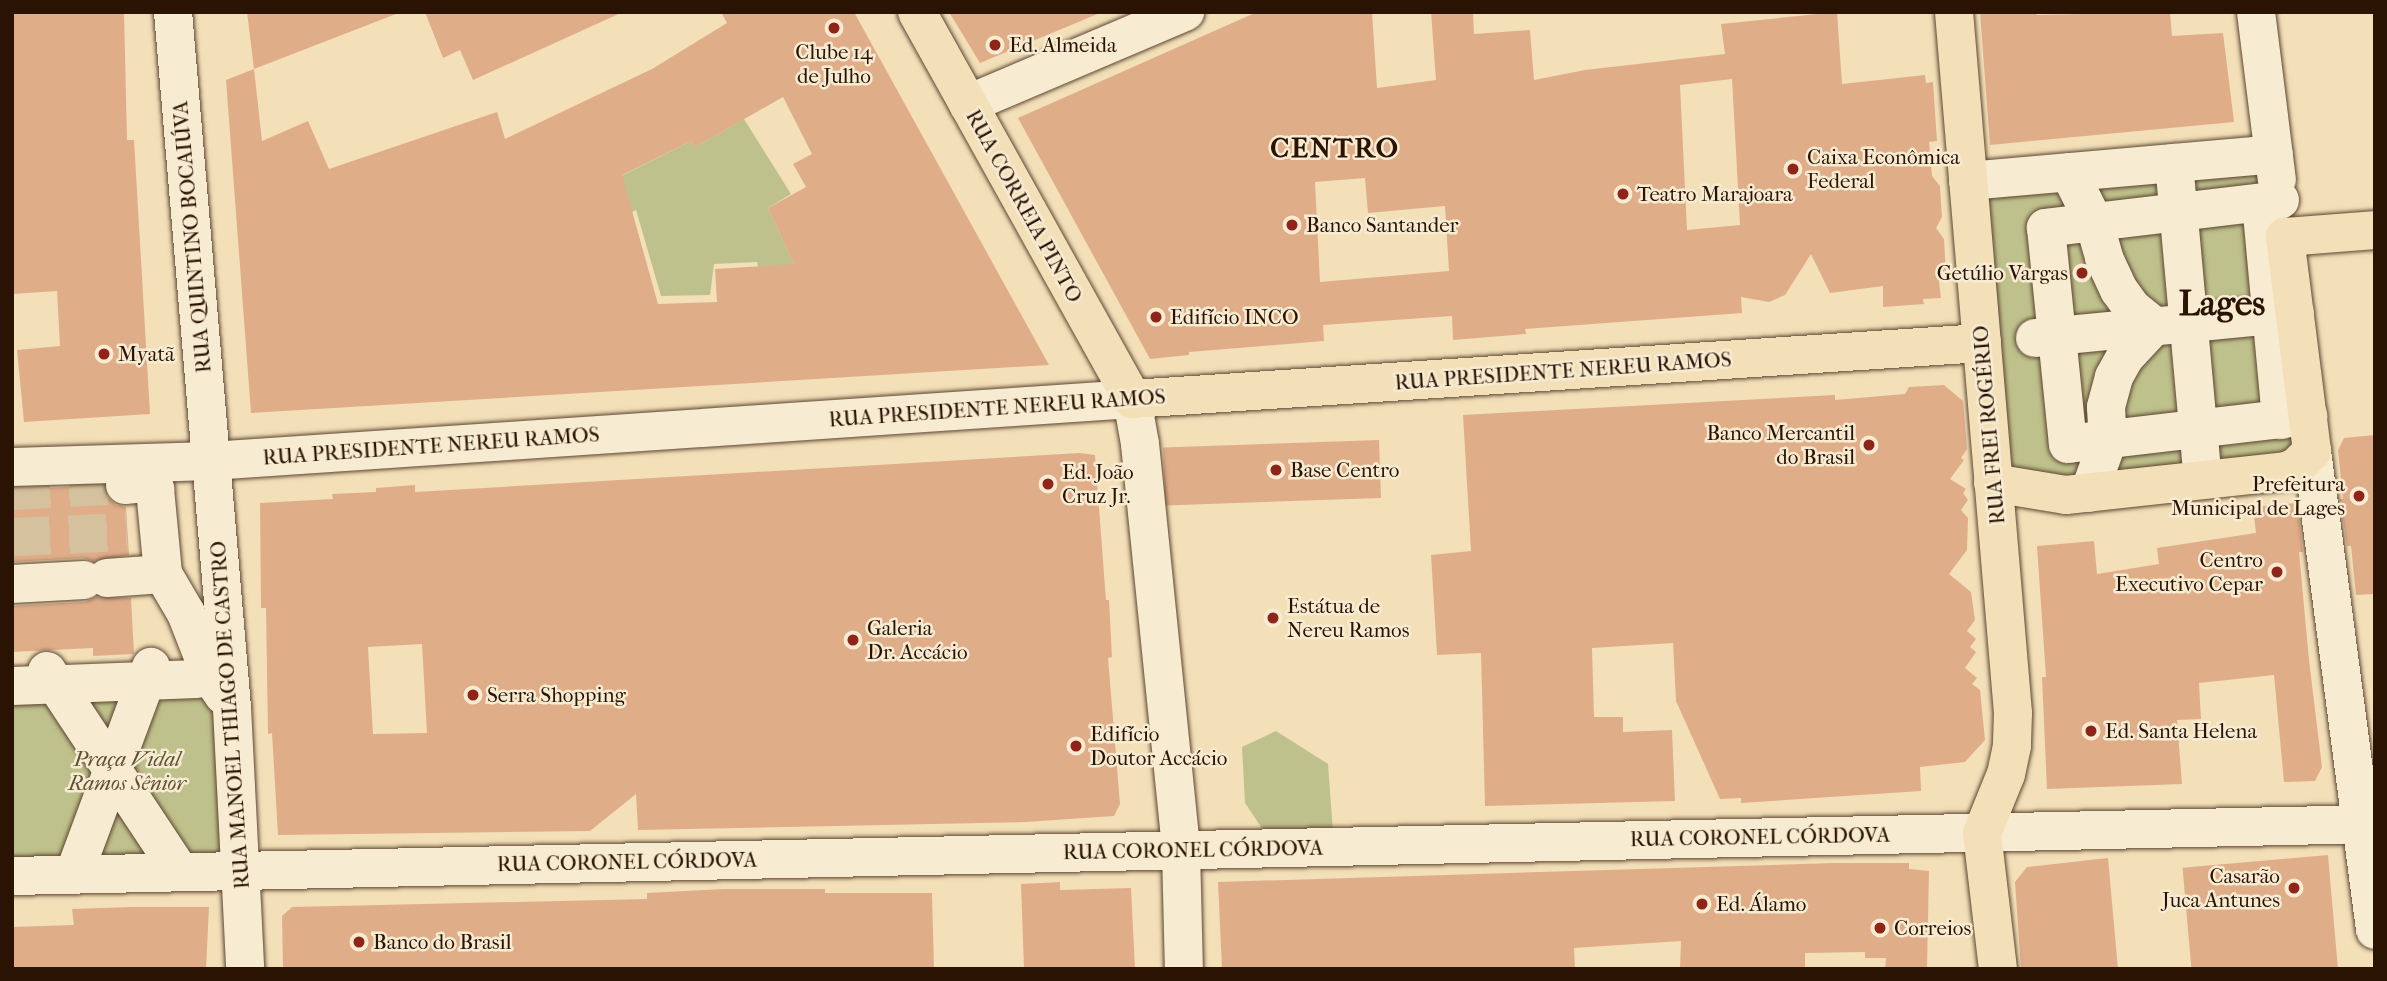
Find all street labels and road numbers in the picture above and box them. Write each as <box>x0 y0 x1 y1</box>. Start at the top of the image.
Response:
street label: RUA QUINTINO BOCAIÚVA <box>168 100 216 374</box>
street label: RUA CORREIA PINTO <box>960 105 1088 307</box>
street label: RUA FREI ROGÉRIO <box>1968 324 2010 526</box>
street label: RUA PRESIDENTE NEREU RAMOS <box>1394 347 1732 395</box>
street label: RUA PRESIDENTE NEREU RAMOS <box>828 384 1166 432</box>
street label: RUA PRESIDENTE NEREU RAMOS <box>262 422 600 470</box>
street label: RUA MANOEL THIAGO DE CASTRO <box>205 540 255 890</box>
street label: RUA CORONEL CÓRDOVA <box>1630 822 1890 852</box>
street label: RUA CORONEL CÓRDOVA <box>1063 835 1323 865</box>
street label: RUA CORONEL CÓRDOVA <box>497 847 757 877</box>

